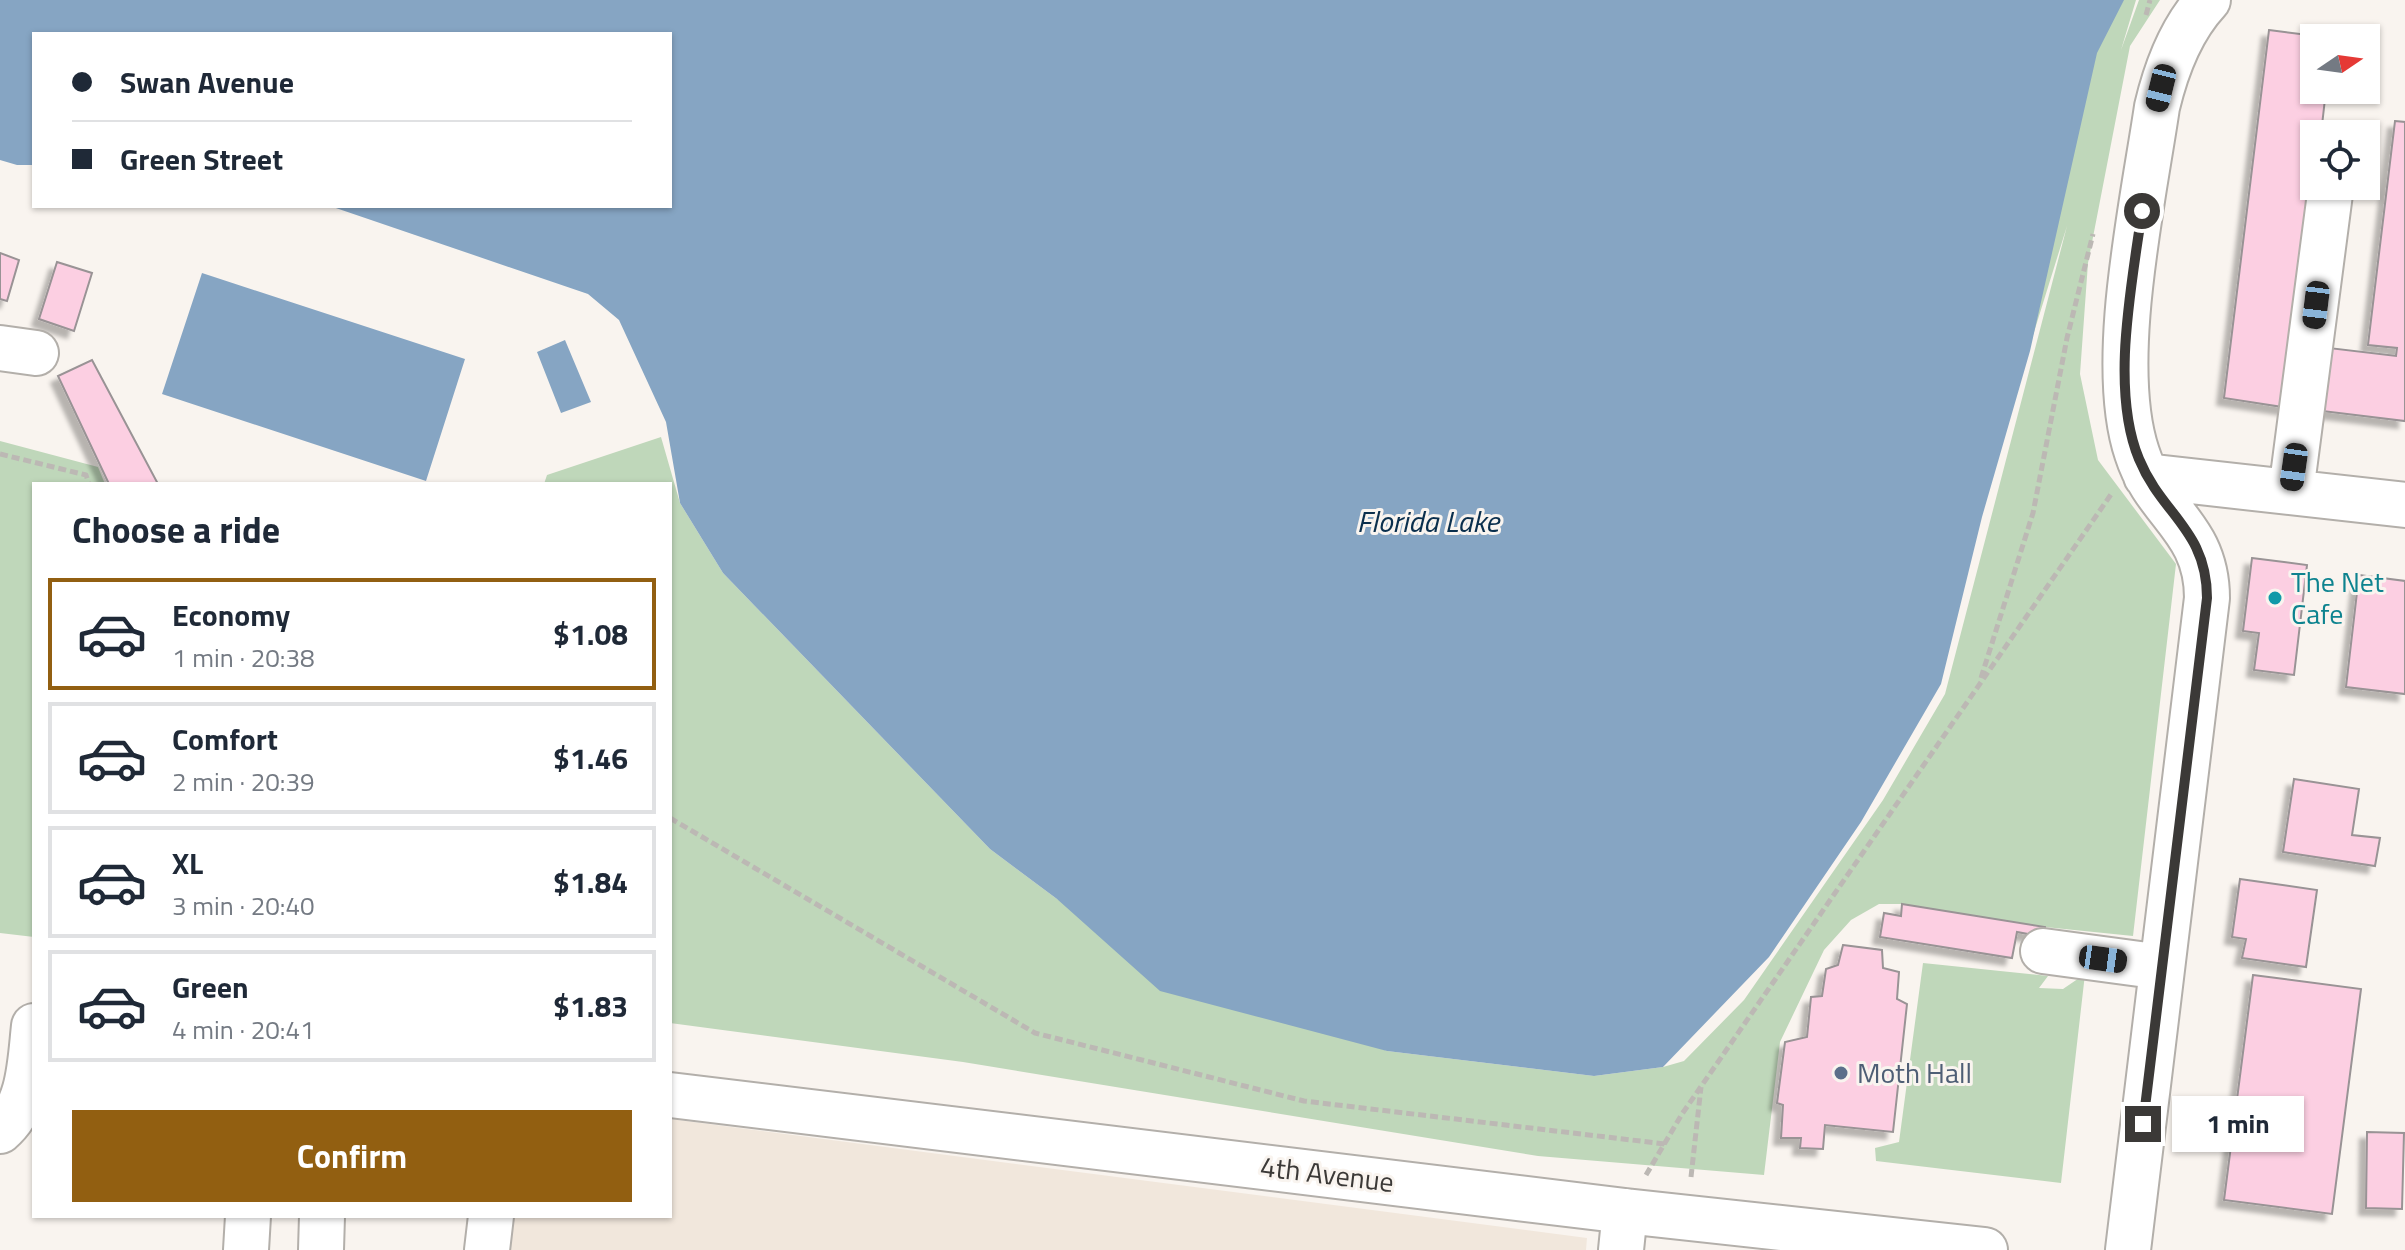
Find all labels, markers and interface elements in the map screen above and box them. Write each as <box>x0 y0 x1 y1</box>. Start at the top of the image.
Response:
north arrow <box>2300 24 2380 104</box>
map controls <box>2300 24 2380 200</box>
text: Swan Avenue <box>120 59 294 105</box>
car <box>2144 62 2178 114</box>
button: locate <box>2300 120 2380 200</box>
text: Green Street <box>120 136 283 182</box>
route start <box>2124 193 2160 229</box>
car <box>2301 280 2331 330</box>
car <box>2279 442 2309 492</box>
water label: Florida Lake <box>1357 498 1501 544</box>
text: Choose a ride <box>72 502 280 557</box>
place label: The Net Cafe <box>2291 560 2384 635</box>
marker: The Net Cafe <box>2266 589 2284 607</box>
text: Economy <box>172 592 290 638</box>
icon: car <box>76 598 148 670</box>
text: $1.08 <box>553 611 628 657</box>
text: 1 min · 20:38 <box>172 638 315 677</box>
text: Comfort <box>172 716 278 762</box>
icon: car <box>76 722 148 794</box>
text: $1.46 <box>553 735 628 781</box>
text: 2 min · 20:39 <box>172 762 315 801</box>
text: XL <box>172 840 203 886</box>
icon: car <box>76 846 148 918</box>
text: $1.84 <box>553 859 628 905</box>
text: 3 min · 20:40 <box>172 886 315 925</box>
car <box>2078 944 2128 974</box>
text: Green <box>172 964 249 1010</box>
icon: car <box>76 970 148 1042</box>
text: $1.83 <box>553 983 628 1029</box>
text: 4 min · 20:41 <box>172 1010 315 1049</box>
place label: Moth Hall <box>1857 1051 1972 1094</box>
marker: Moth Hall <box>1832 1064 1850 1082</box>
callout: 1 min <box>2171 1096 2303 1152</box>
text: 1 min <box>2206 1104 2270 1143</box>
route end <box>2125 1106 2161 1142</box>
button: Confirm <box>72 1110 632 1202</box>
street label: 4th Avenue <box>1258 1144 1396 1203</box>

